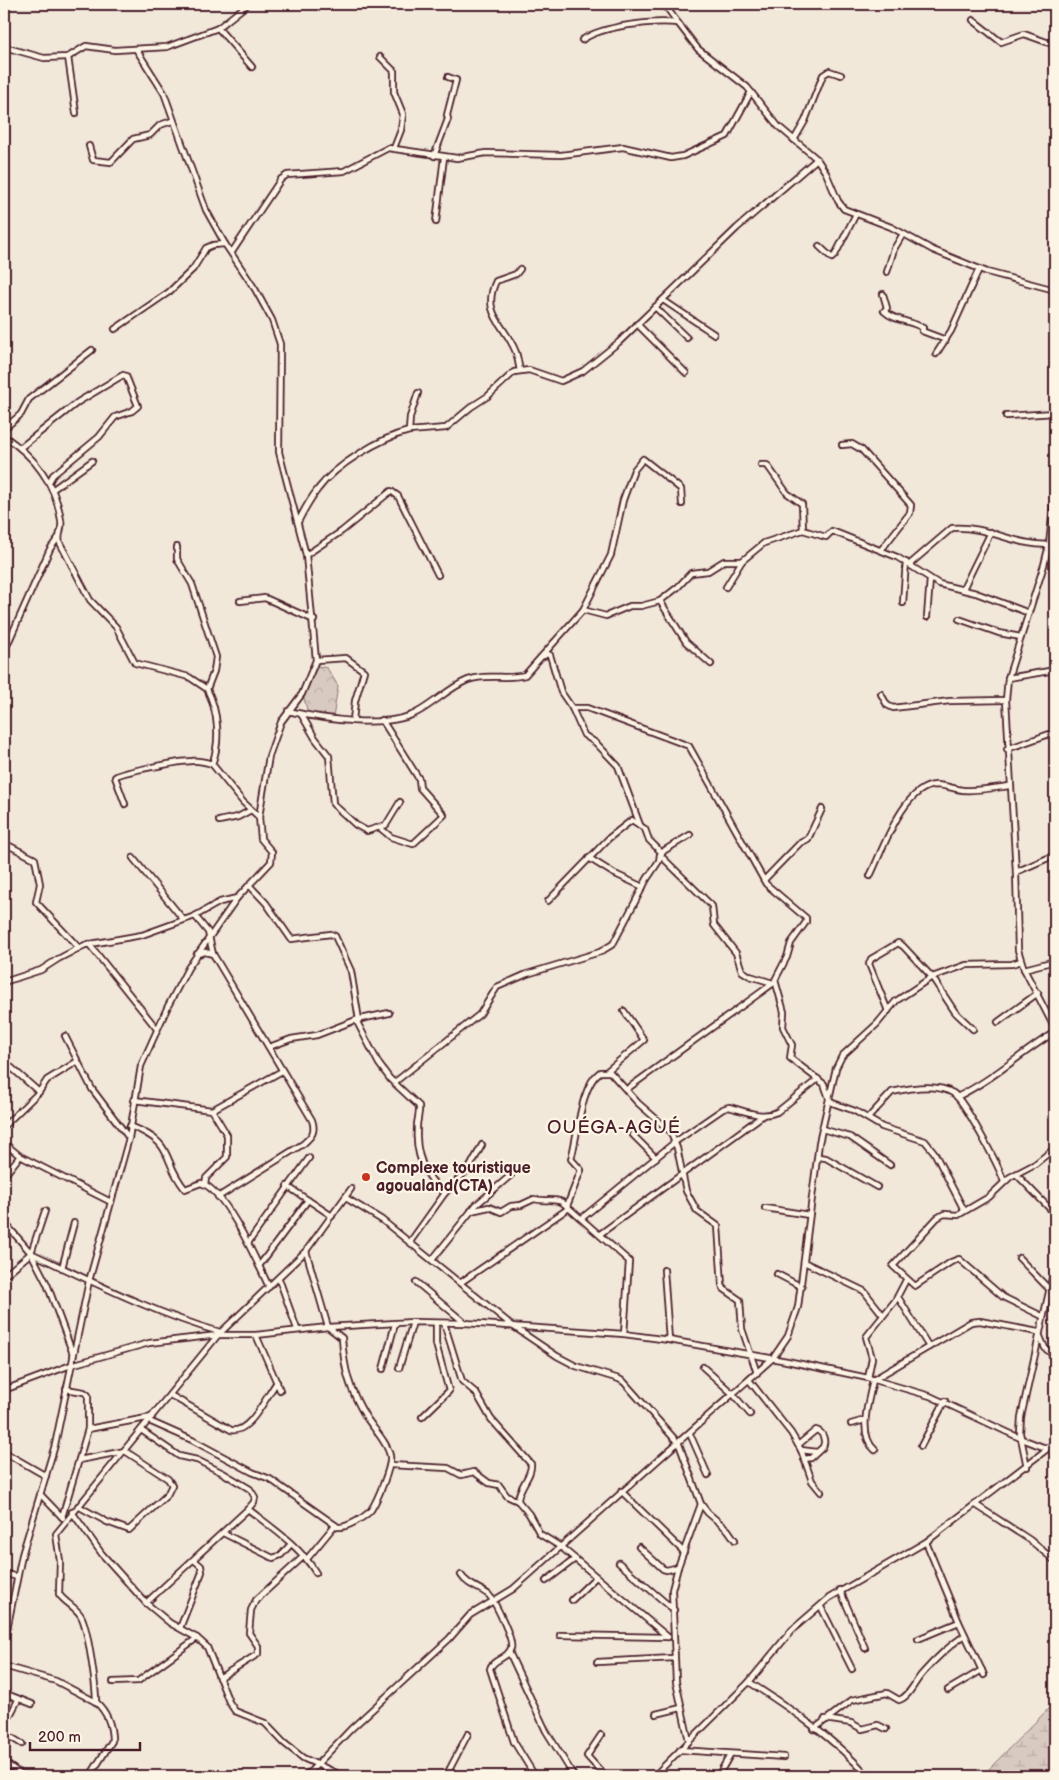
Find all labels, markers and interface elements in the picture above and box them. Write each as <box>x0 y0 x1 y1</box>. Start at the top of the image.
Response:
district label: OUÉGA-AGUÉ <box>547 1115 681 1139</box>
place label: Complexe touristique agoualand(CTA) <box>376 1159 531 1196</box>
marker: Complexe touristique agoualand(CTA) <box>360 1171 372 1183</box>
scale bar <box>30 1720 140 1752</box>
text: 200 m <box>38 1728 81 1747</box>

